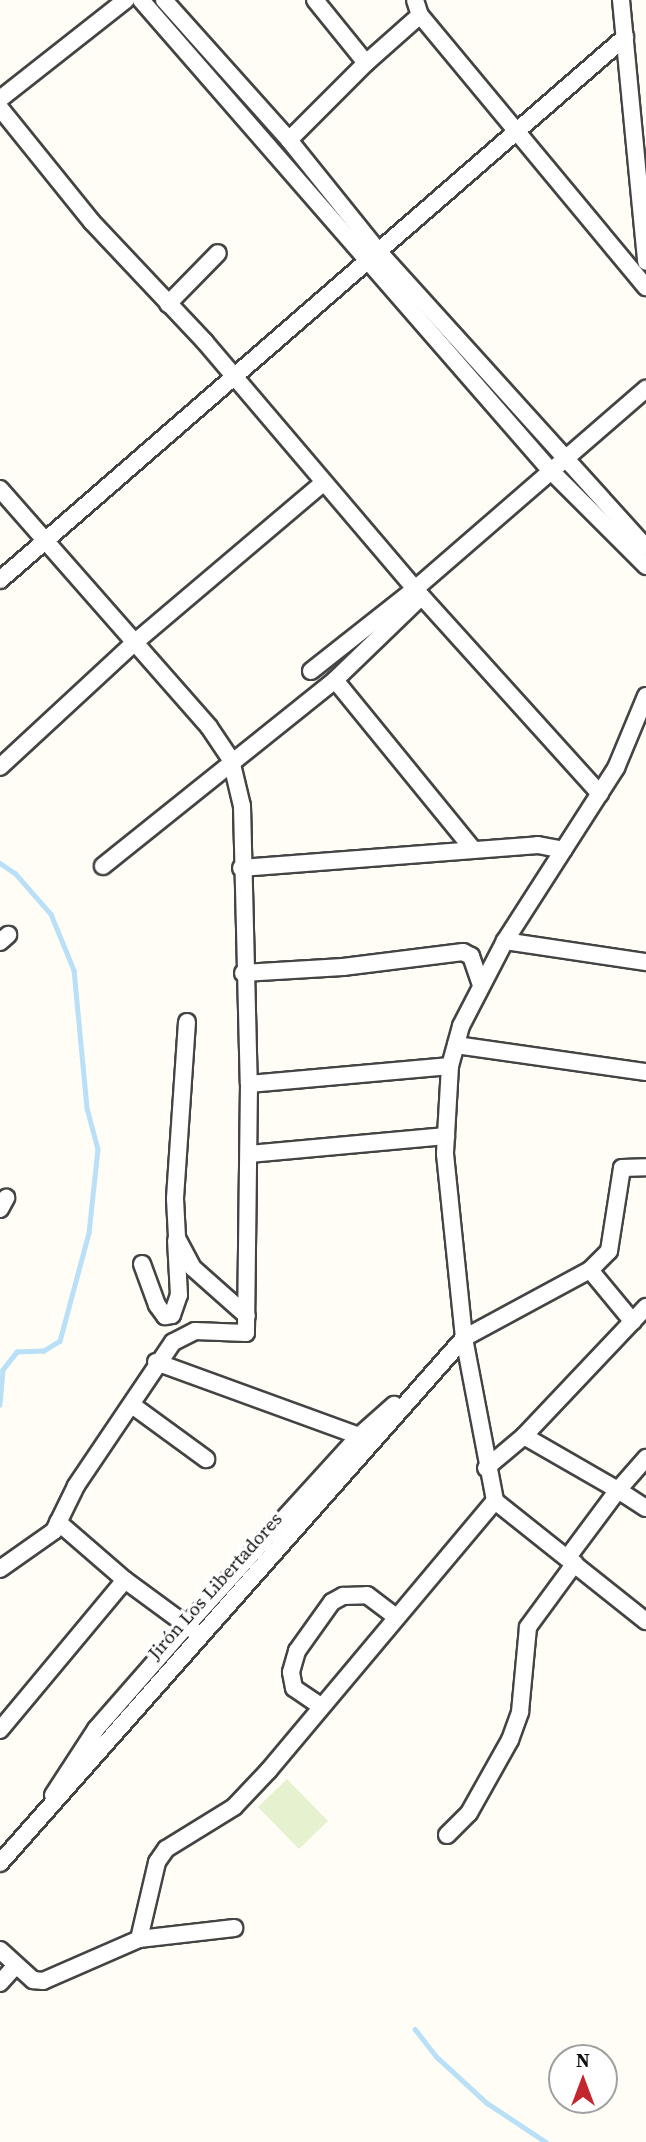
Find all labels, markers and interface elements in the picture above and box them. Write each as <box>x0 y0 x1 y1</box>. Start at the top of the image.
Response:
street label: Jirón Los Libertadores <box>143 1508 287 1664</box>
north arrow <box>548 2044 618 2114</box>
text: N <box>576 2047 590 2073</box>

